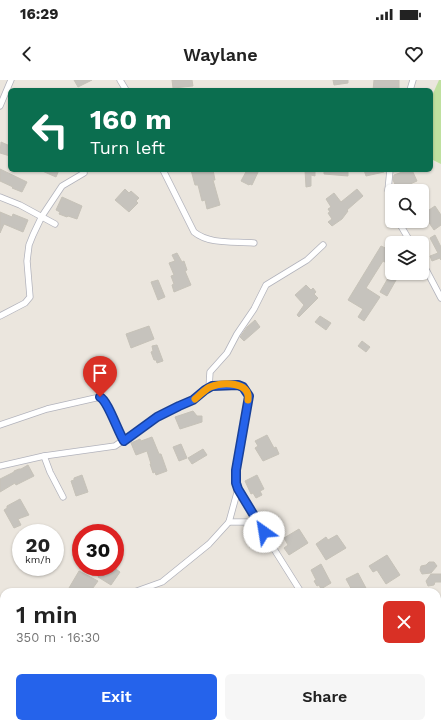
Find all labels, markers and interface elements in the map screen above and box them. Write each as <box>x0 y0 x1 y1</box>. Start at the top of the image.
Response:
text: 16:29 <box>20 5 58 23</box>
icon: back <box>16 43 38 65</box>
icon: heart <box>403 43 425 65</box>
text: Waylane <box>183 44 258 65</box>
text: 160 m <box>90 103 172 136</box>
icon: left <box>24 104 76 156</box>
text: Turn left <box>90 137 165 158</box>
map controls <box>385 184 429 280</box>
button: search <box>385 184 429 228</box>
button: layers <box>385 236 429 280</box>
pin <box>83 356 117 397</box>
icon: arrive <box>89 362 111 384</box>
position arrow <box>243 511 285 553</box>
speed limit sign: 30 <box>72 524 124 576</box>
text: 20 <box>26 533 50 557</box>
text: km/h <box>25 554 51 565</box>
text: 1 min <box>16 601 78 629</box>
button: close <box>383 601 425 643</box>
text: 350 m · 16:30 <box>16 630 100 645</box>
button: Exit <box>16 674 217 720</box>
button: Share <box>225 674 425 720</box>

